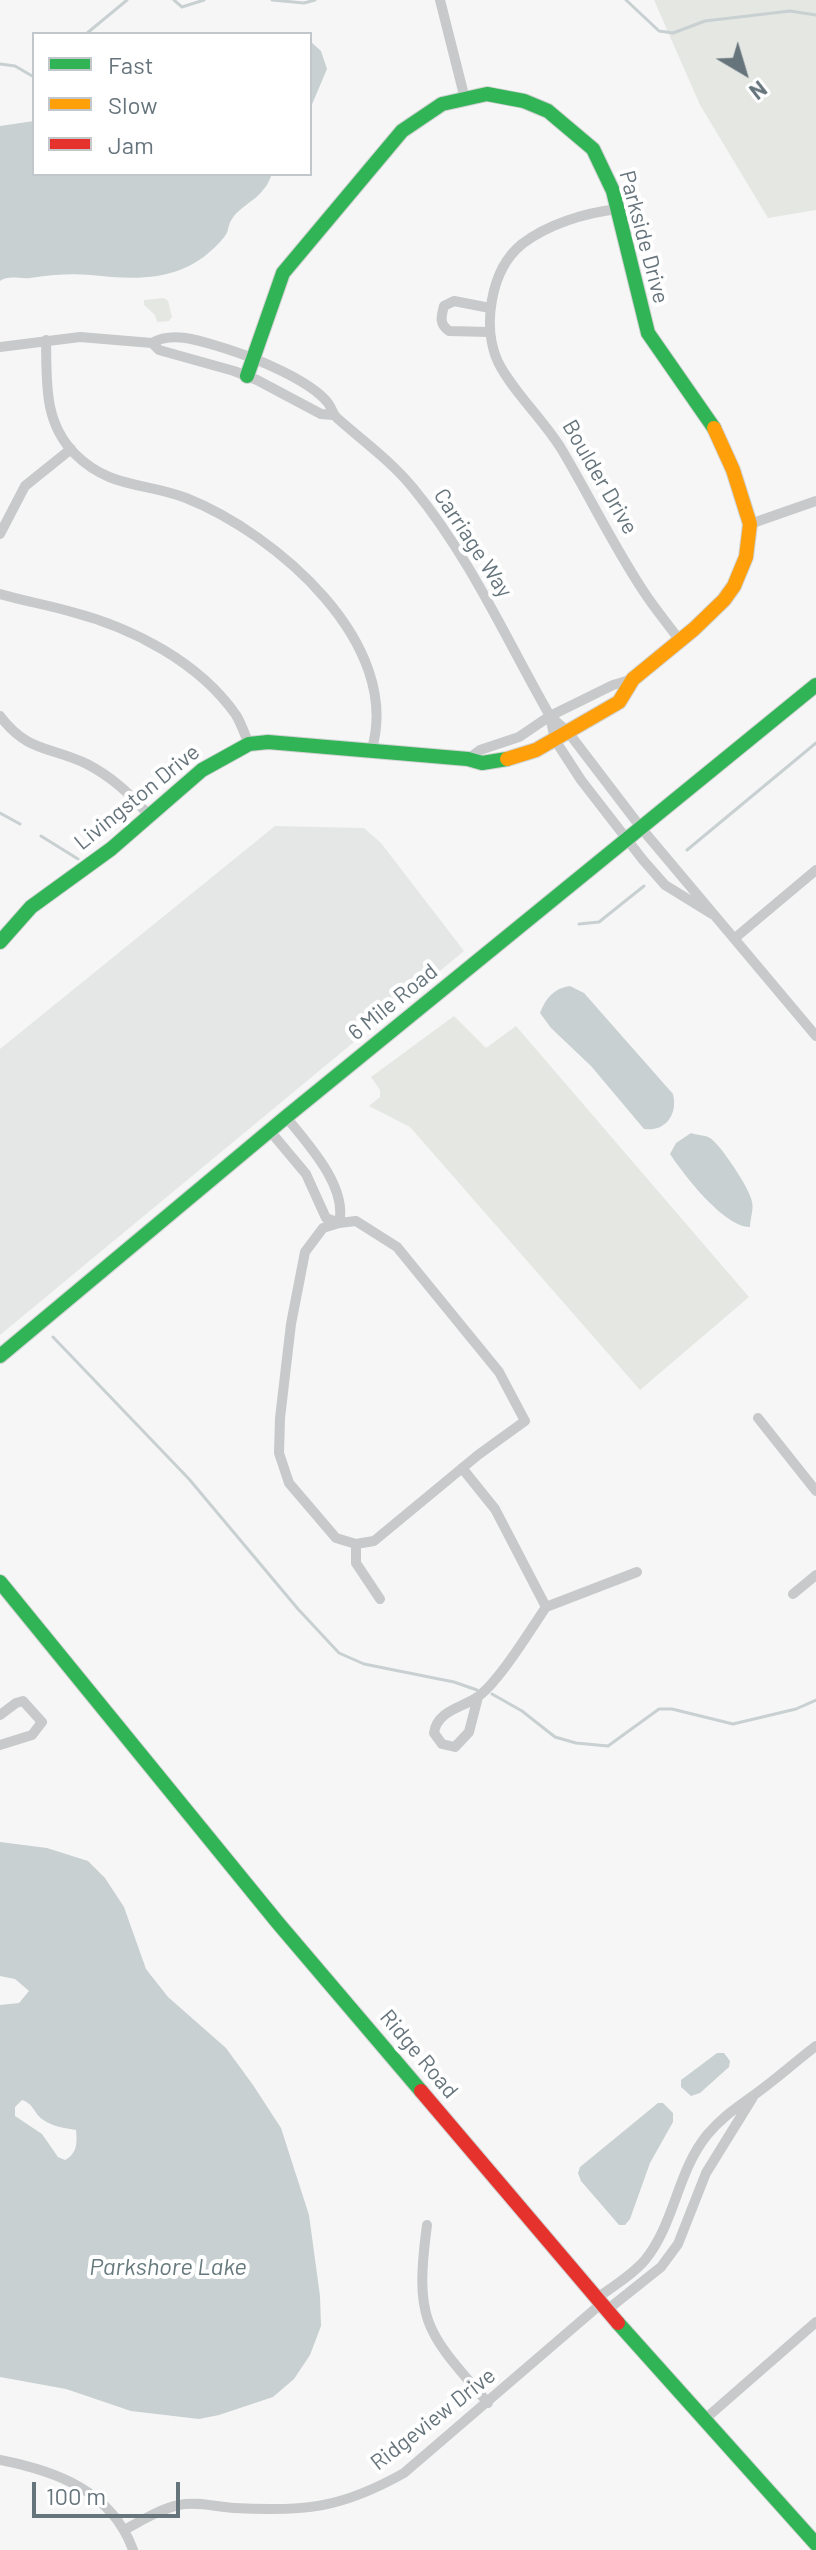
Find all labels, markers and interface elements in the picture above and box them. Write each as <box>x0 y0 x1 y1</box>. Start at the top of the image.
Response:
legend <box>32 32 312 176</box>
north arrow <box>704 32 784 112</box>
text: Fast <box>108 50 153 79</box>
text: N <box>745 76 773 106</box>
text: Slow <box>108 90 157 119</box>
text: Jam <box>108 130 154 159</box>
street label: Parkside Drive <box>614 168 674 306</box>
street label: Boulder Drive <box>557 415 643 539</box>
street label: Carriage Way <box>428 484 518 602</box>
street label: Livingston Drive <box>69 739 205 855</box>
street label: 6 Mile Road <box>343 958 443 1046</box>
street label: Ridge Road <box>374 2004 464 2104</box>
water label: Parkshore Lake <box>89 2253 247 2281</box>
street label: Ridgeview Drive <box>365 2362 501 2476</box>
scale bar <box>36 2466 184 2516</box>
text: 100 m <box>46 2481 106 2510</box>

